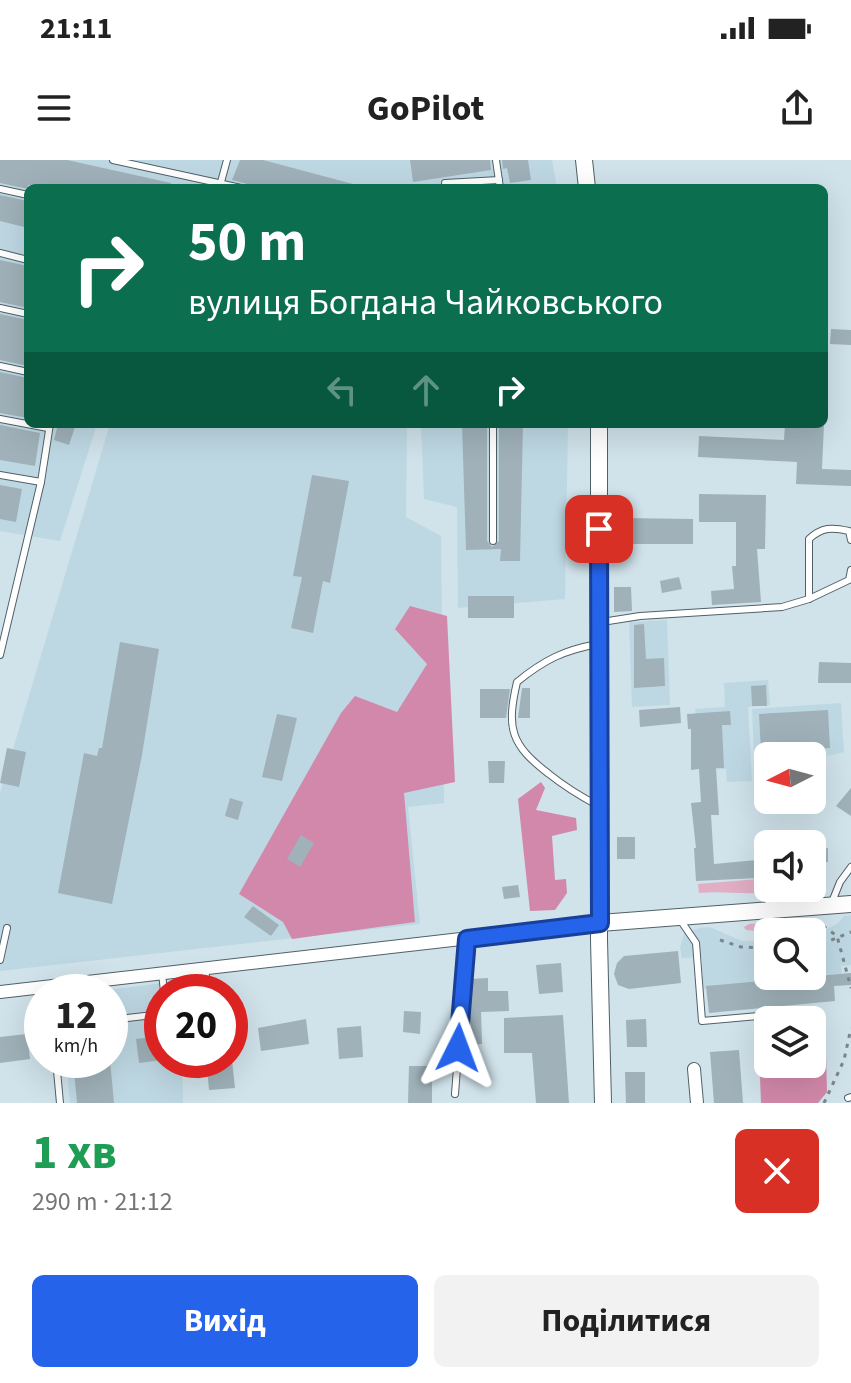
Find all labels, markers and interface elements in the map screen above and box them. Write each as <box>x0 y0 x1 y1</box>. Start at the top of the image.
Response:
text: 21:11 <box>40 7 112 50</box>
text: GoPilot <box>367 83 484 134</box>
icon: menu <box>32 86 76 130</box>
icon: share <box>775 86 819 130</box>
text: 50 m <box>188 203 306 282</box>
icon: right <box>56 216 160 320</box>
text: вулиця Богдана Чайковського <box>188 277 663 328</box>
icon: left <box>320 368 364 412</box>
icon: ahead <box>404 368 448 412</box>
icon: right <box>488 368 532 412</box>
pin <box>565 495 633 563</box>
icon: arrive <box>577 507 621 551</box>
north arrow <box>754 742 826 814</box>
map controls <box>754 742 826 1078</box>
button: sound <box>754 830 826 902</box>
button: search <box>754 918 826 990</box>
speed limit sign: 20 <box>144 974 248 1078</box>
text: 12 <box>55 987 97 1044</box>
position arrow <box>416 1006 500 1090</box>
button: layers <box>754 1006 826 1078</box>
text: km/h <box>54 1032 98 1060</box>
text: 1 хв <box>32 1119 117 1187</box>
button: close <box>735 1129 819 1213</box>
text: 290 m · 21:12 <box>32 1183 173 1220</box>
button: Вихід <box>32 1275 418 1367</box>
button: Поділитися <box>434 1275 819 1367</box>

